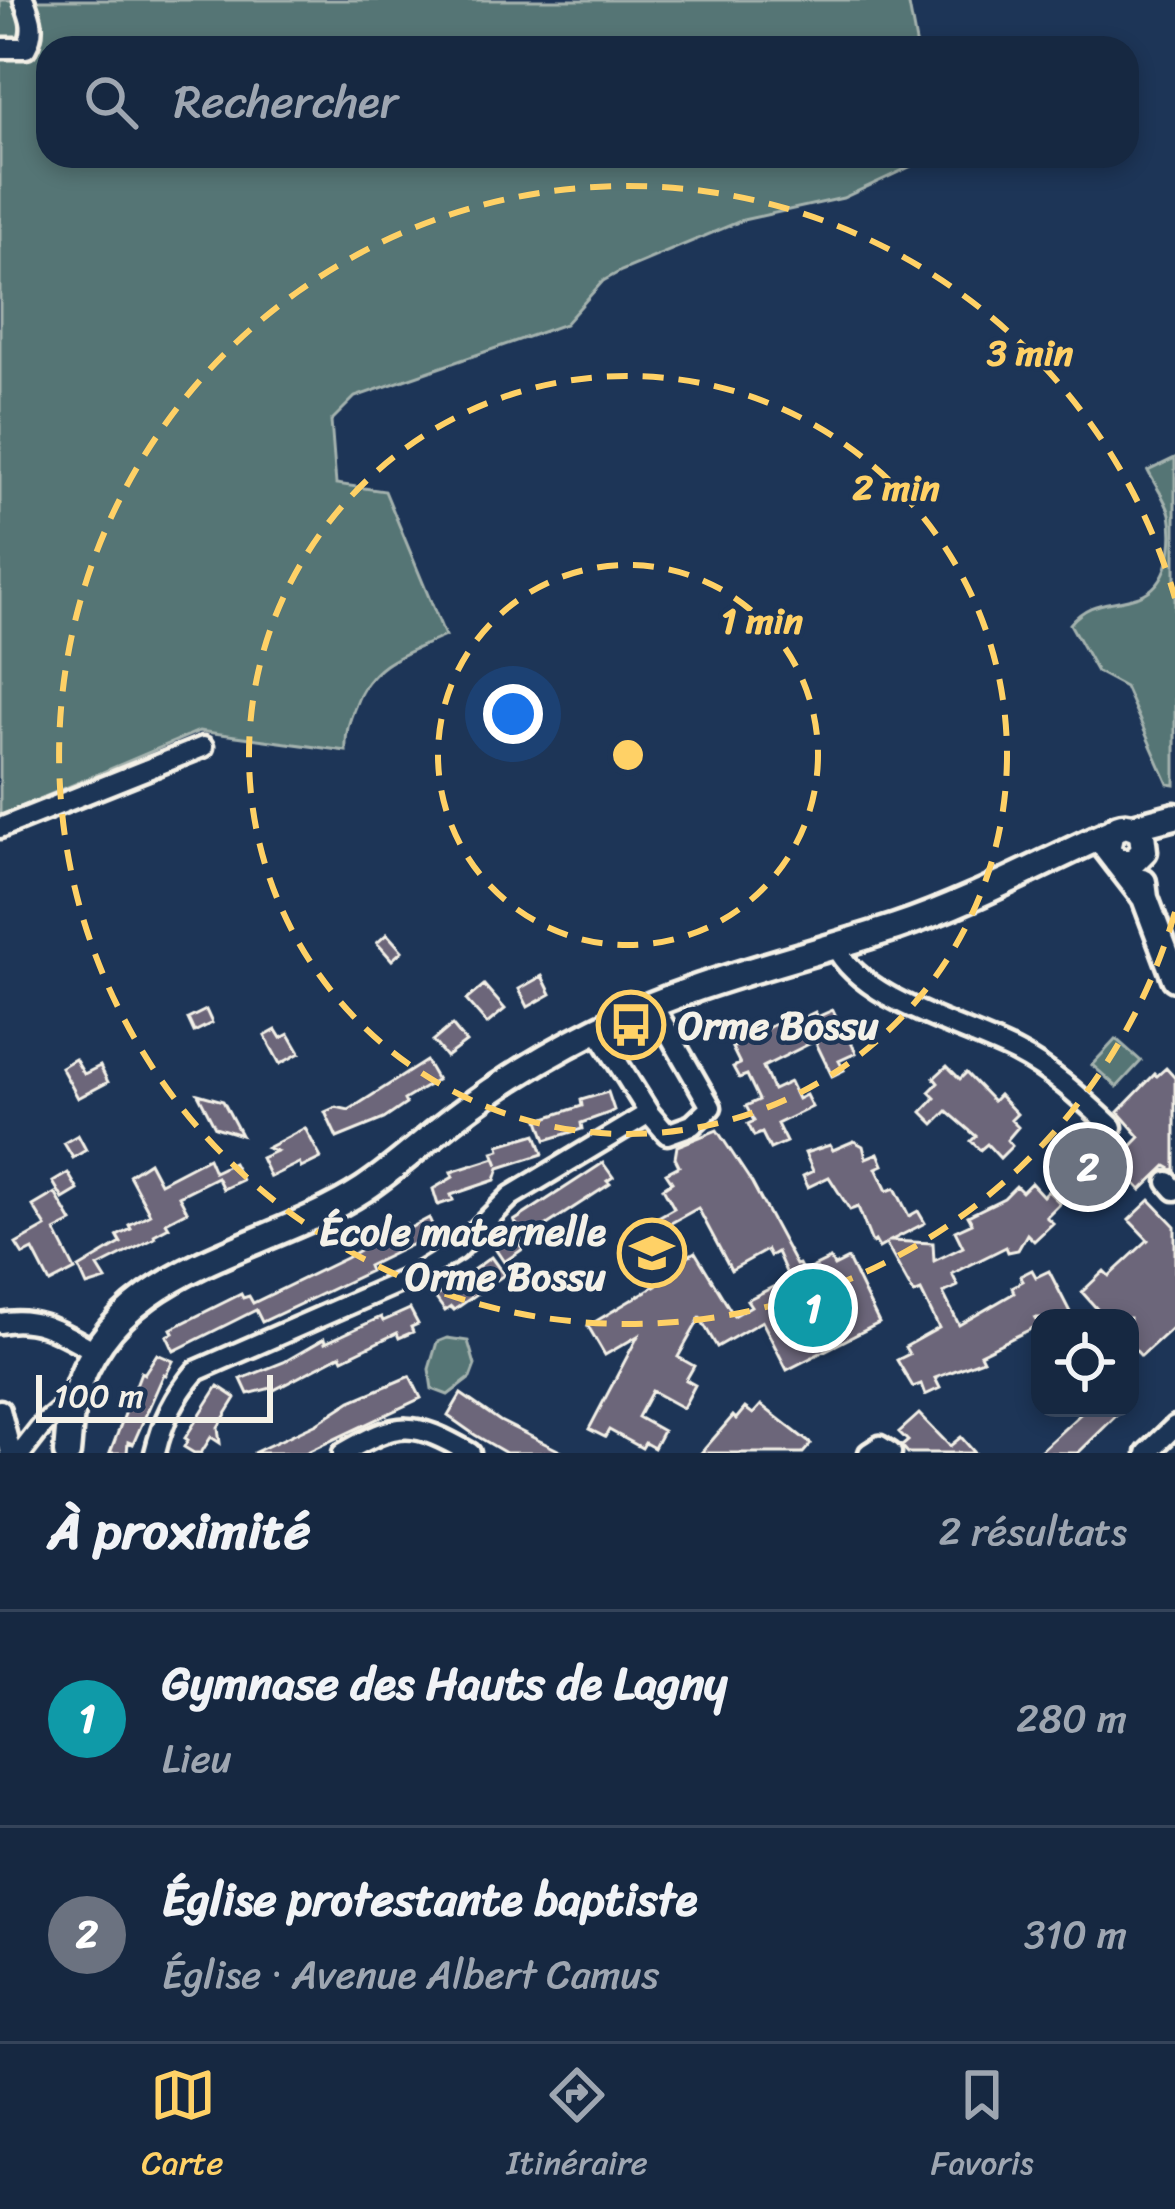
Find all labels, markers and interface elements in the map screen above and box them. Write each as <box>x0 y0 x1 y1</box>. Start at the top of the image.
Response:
search box <box>36 36 1139 168</box>
text: Rechercher <box>174 62 398 142</box>
icon: search <box>78 69 144 135</box>
text: 3 min <box>986 321 1074 385</box>
text: 2 min <box>852 456 940 520</box>
text: 1 min <box>721 589 803 653</box>
your location <box>483 684 543 744</box>
centre of rings <box>607 734 649 776</box>
bus stop icon: Orme Bossu <box>596 990 666 1060</box>
place label: Orme Bossu <box>678 991 879 1060</box>
pin: 2 <box>1049 1122 1127 1212</box>
place label: École maternelle Orme Bossu <box>319 1197 606 1311</box>
school or university icon: École maternelle Orme Bossu <box>617 1218 687 1288</box>
pin: 1 <box>774 1263 852 1353</box>
map controls <box>1031 1309 1139 1417</box>
button: locate <box>1031 1309 1139 1417</box>
text: 100 m <box>54 1367 144 1425</box>
scale bar <box>36 1369 273 1422</box>
text: À proximité <box>48 1486 310 1576</box>
text: 2 résultats <box>939 1497 1127 1566</box>
text: Gymnase des Hauts de Lagny <box>162 1644 727 1724</box>
text: 1 <box>79 1684 95 1753</box>
text: 280 m <box>1016 1684 1127 1753</box>
text: Lieu <box>162 1724 232 1793</box>
text: Église protestante baptiste <box>162 1860 697 1940</box>
text: 2 <box>76 1900 98 1969</box>
text: 310 m <box>1024 1900 1127 1969</box>
text: Église · Avenue Albert Camus <box>162 1940 659 2009</box>
tab: Carte <box>142 2062 224 2192</box>
tab: Itinéraire <box>507 2062 648 2192</box>
tab: Favoris <box>931 2062 1033 2192</box>

